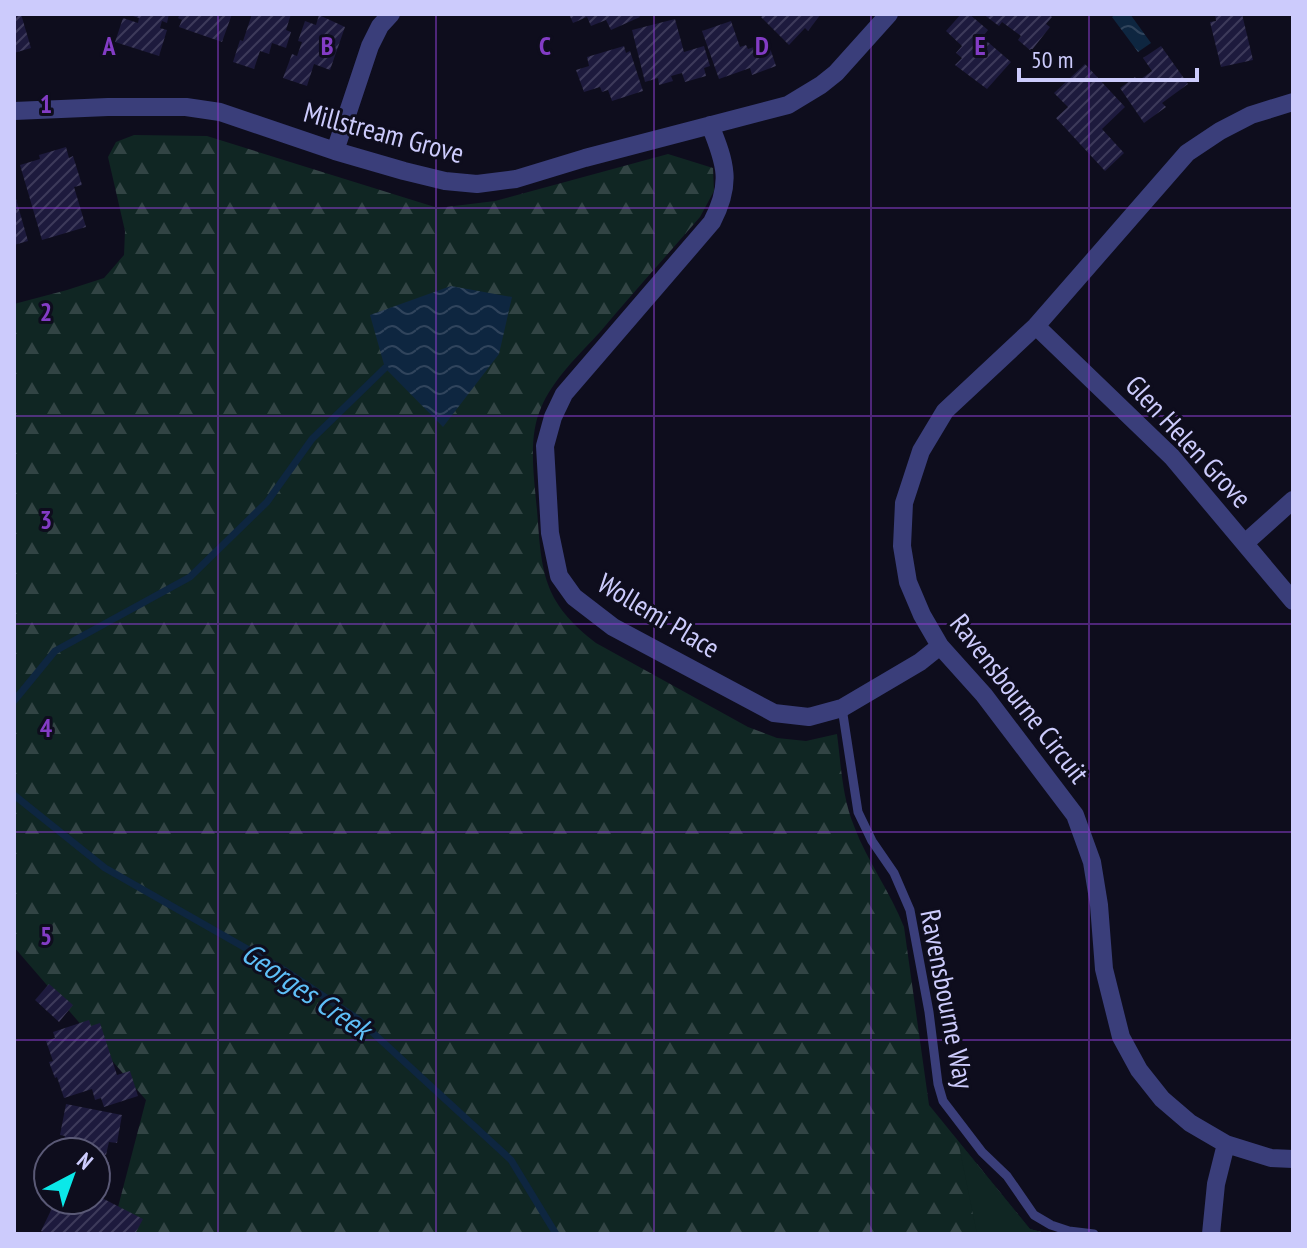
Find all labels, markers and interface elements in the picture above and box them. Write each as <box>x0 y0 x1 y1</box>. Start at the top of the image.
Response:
text: A <box>101 29 116 62</box>
text: B <box>321 29 334 62</box>
text: C <box>539 29 551 62</box>
text: D <box>755 29 769 62</box>
text: E <box>974 29 986 62</box>
scale bar <box>1019 32 1197 82</box>
text: 50 m <box>1031 44 1073 75</box>
text: 1 <box>40 87 52 120</box>
street label: Millstream Grove <box>300 93 468 171</box>
text: 2 <box>40 295 52 328</box>
street label: Glen Helen Grove <box>1118 367 1260 515</box>
text: 3 <box>40 503 52 536</box>
street label: Wollemi Place <box>591 564 727 666</box>
street label: Ravensbourne Circuit <box>942 606 1098 790</box>
text: 4 <box>40 711 53 744</box>
street label: Ravensbourne Way <box>912 906 984 1092</box>
text: 5 <box>40 919 52 952</box>
water label: Georges Creek <box>235 933 382 1049</box>
north arrow <box>32 1136 112 1216</box>
text: N <box>71 1146 99 1175</box>

